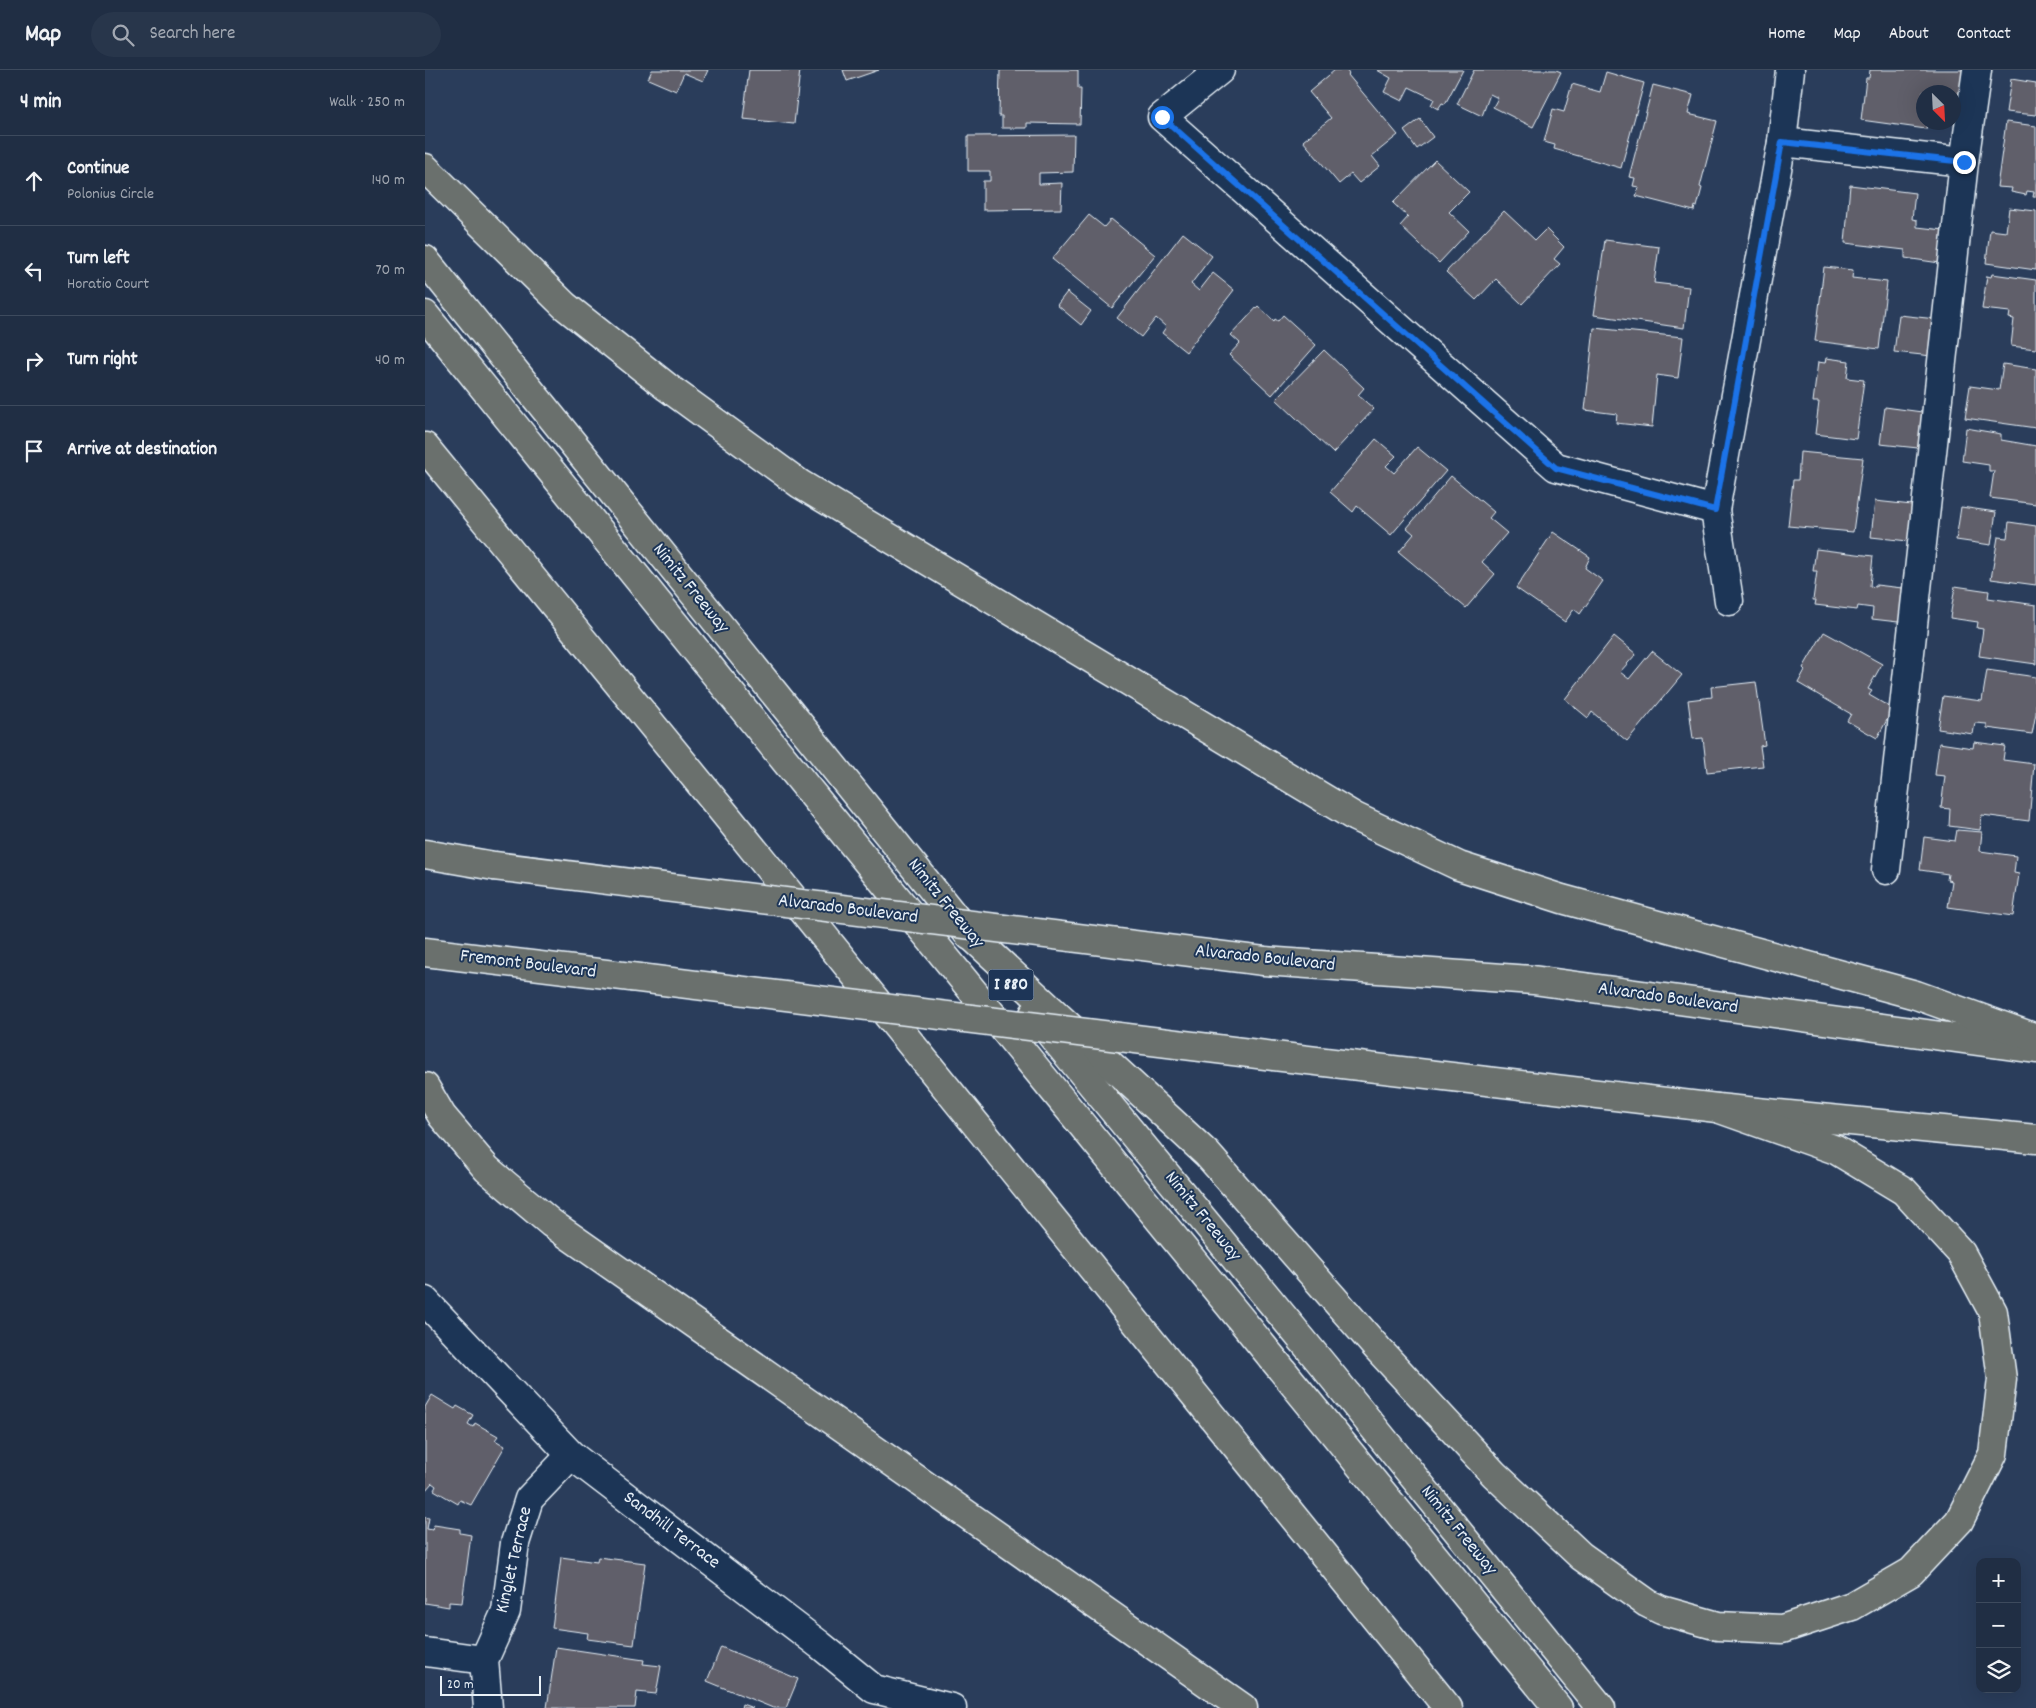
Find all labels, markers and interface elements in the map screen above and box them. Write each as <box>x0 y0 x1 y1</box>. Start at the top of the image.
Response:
search box <box>91 12 441 57</box>
text: Map <box>25 18 61 52</box>
icon: search <box>109 21 137 49</box>
text: Search here <box>149 21 235 48</box>
text: Home <box>1768 22 1805 47</box>
text: Map <box>1833 22 1861 47</box>
text: About <box>1889 22 1929 47</box>
text: Contact <box>1957 22 2011 47</box>
north arrow <box>1916 85 1961 130</box>
text: 4 min <box>20 88 62 118</box>
text: Walk · 250 m <box>329 91 405 114</box>
route start <box>1151 106 1174 129</box>
route end <box>1953 151 1976 174</box>
text: Continue <box>67 156 129 183</box>
icon: ahead <box>20 167 48 195</box>
text: 140 m <box>371 169 405 192</box>
text: Polonius Circle <box>67 183 154 206</box>
text: Turn left <box>67 246 130 273</box>
icon: left <box>20 257 48 285</box>
text: 70 m <box>375 259 405 282</box>
text: Horatio Court <box>67 273 149 296</box>
icon: right <box>20 347 48 375</box>
text: Turn right <box>67 347 138 374</box>
text: 40 m <box>375 349 405 372</box>
icon: arrive <box>20 437 48 465</box>
text: Arrive at destination <box>67 437 217 464</box>
street label: Nimitz Freeway <box>645 538 735 640</box>
street label: Nimitz Freeway <box>900 853 990 955</box>
street label: Alvarado Boulevard <box>777 888 919 932</box>
street label: Alvarado Boulevard <box>1194 938 1336 980</box>
street label: Fremont Boulevard <box>458 943 598 987</box>
road number: I 880 <box>989 970 1033 1000</box>
street label: Alvarado Boulevard <box>1596 976 1740 1022</box>
street label: Nimitz Freeway <box>1157 1166 1247 1268</box>
street label: Nimitz Freeway <box>1413 1480 1503 1582</box>
street label: Sandhill Terrace <box>617 1485 725 1577</box>
street label: Kinglet Terrace <box>490 1504 540 1616</box>
map controls <box>1976 1558 2021 1693</box>
button: + <box>1976 1558 2021 1603</box>
button: − <box>1976 1603 2021 1648</box>
button: layers <box>1976 1648 2021 1693</box>
scale bar <box>440 1673 541 1696</box>
text: 20 m <box>447 1675 474 1695</box>

